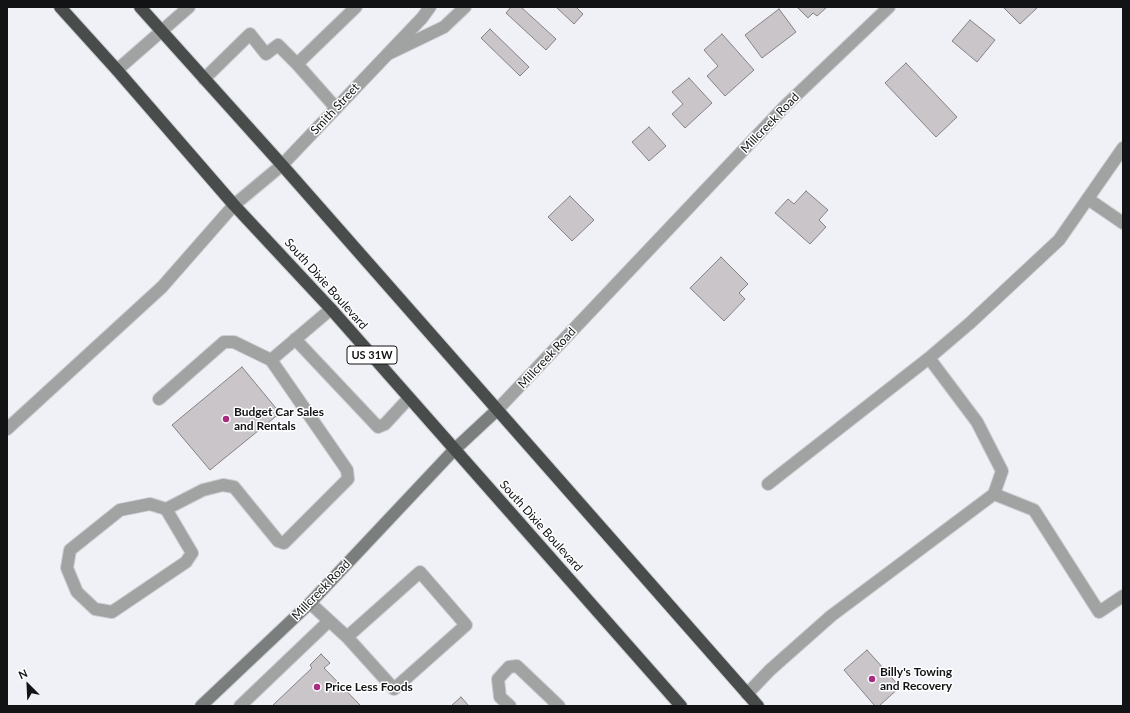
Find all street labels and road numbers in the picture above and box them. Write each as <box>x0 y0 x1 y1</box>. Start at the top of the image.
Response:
street label: Smith Street <box>308 80 362 138</box>
street label: Millcreek Road <box>738 90 802 156</box>
street label: South Dixie Boulevard <box>281 236 371 332</box>
street label: Millcreek Road <box>515 325 579 391</box>
road number: US 31W <box>347 346 397 364</box>
street label: South Dixie Boulevard <box>496 478 586 574</box>
street label: Millcreek Road <box>289 557 353 623</box>

